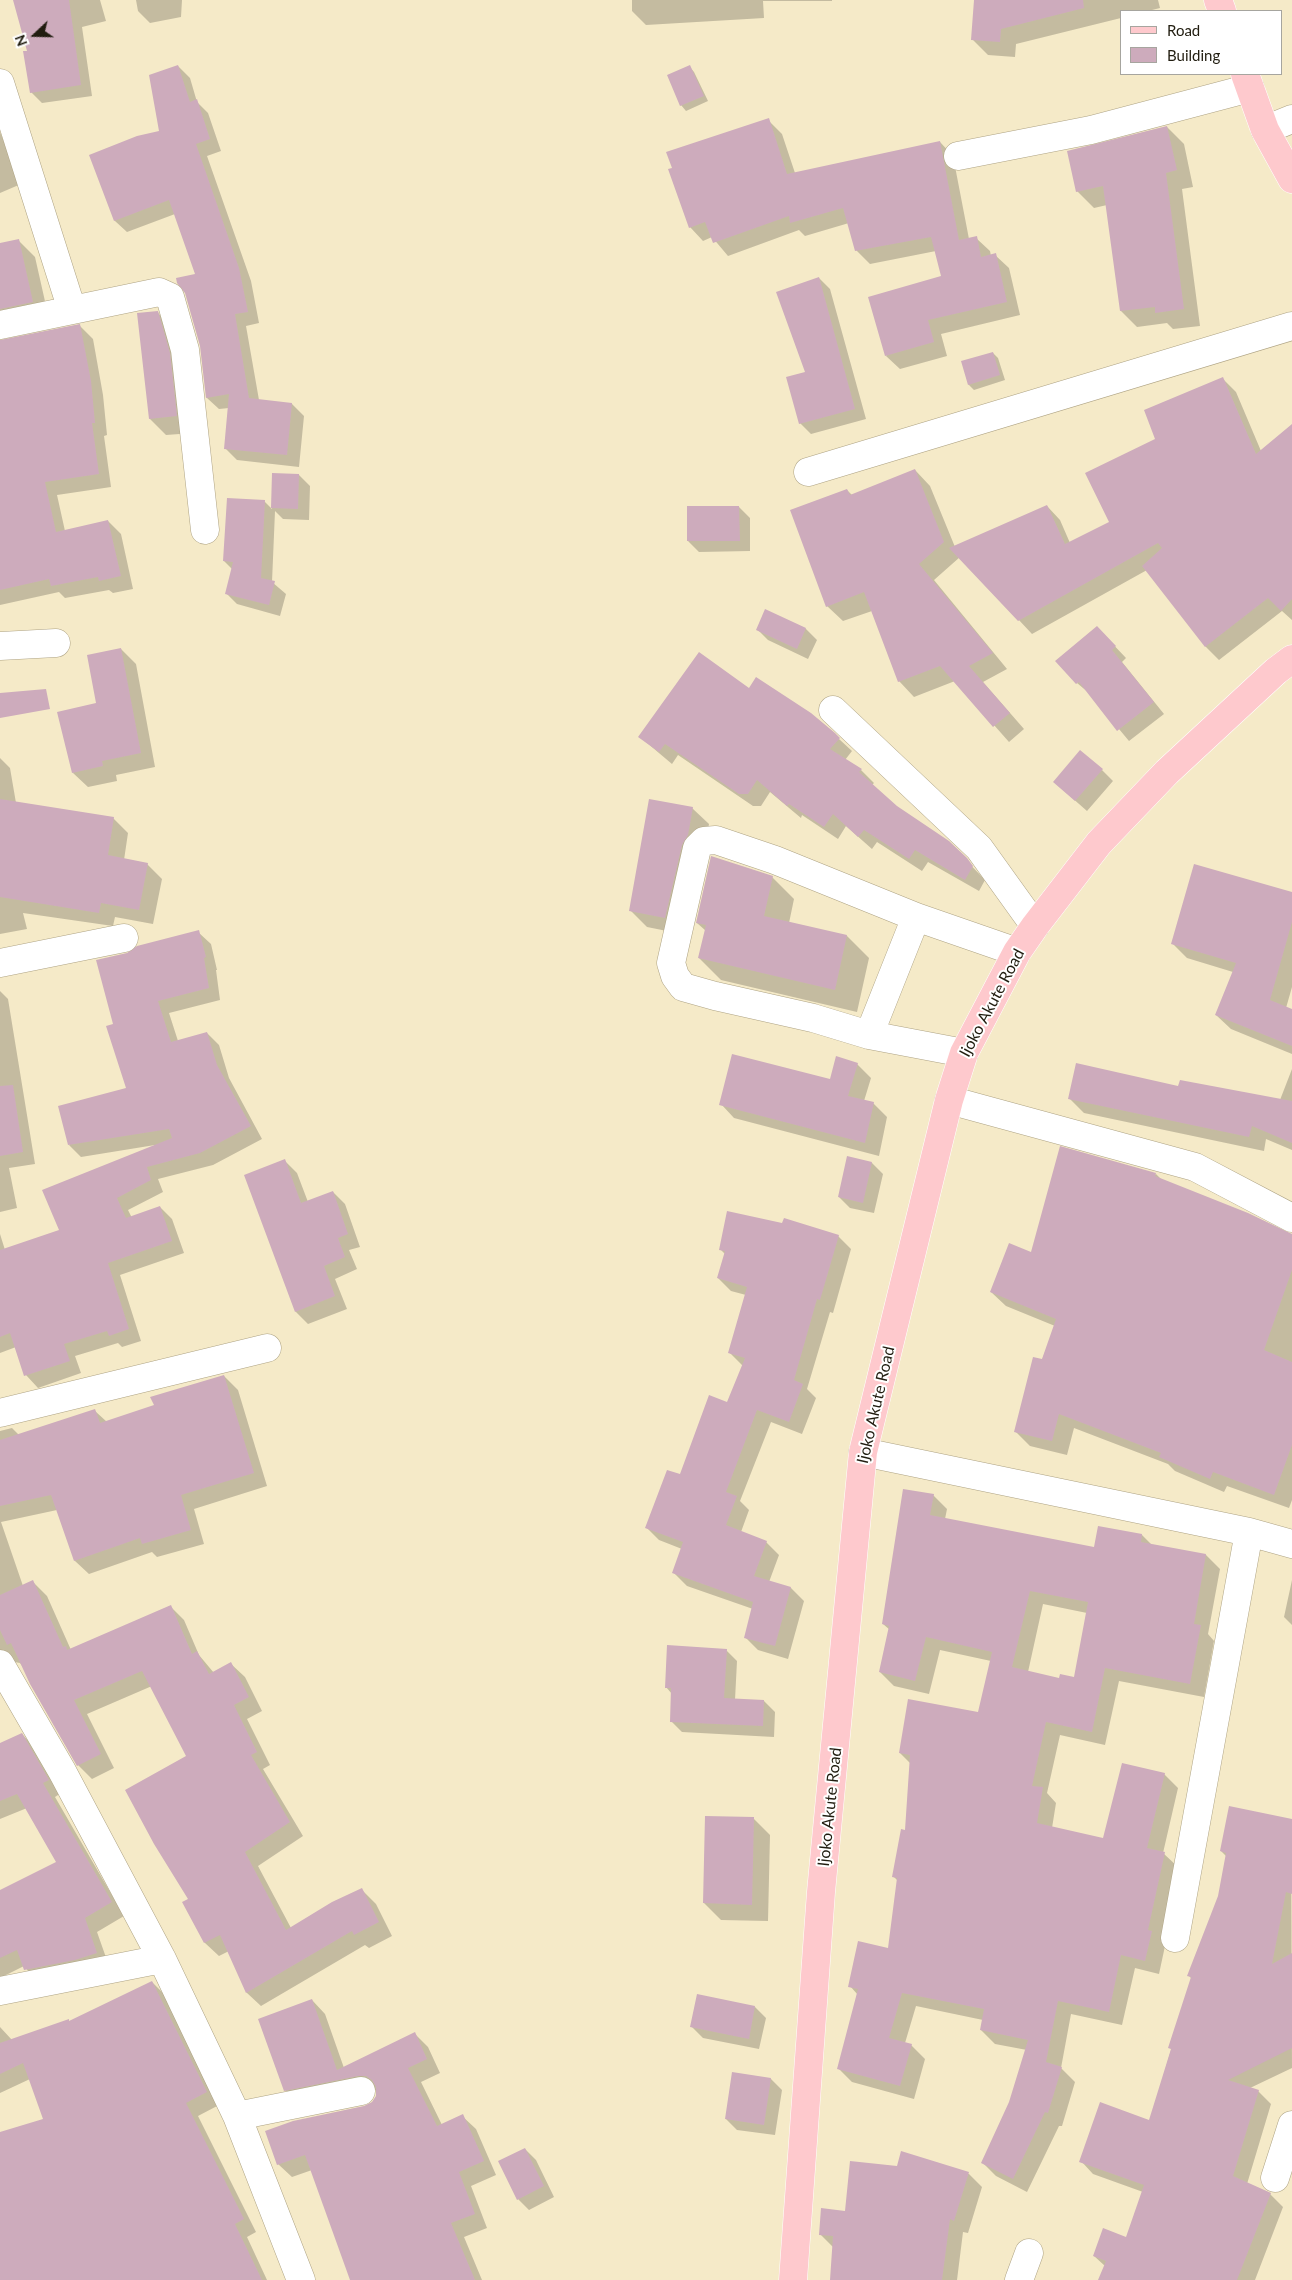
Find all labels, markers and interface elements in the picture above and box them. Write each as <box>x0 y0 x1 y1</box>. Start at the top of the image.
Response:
north arrow <box>10 10 60 60</box>
legend <box>1120 10 1282 75</box>
text: Road <box>1167 21 1200 39</box>
text: N <box>11 32 30 49</box>
text: Building <box>1167 46 1220 64</box>
street label: Ijoko Akute Road <box>955 946 1029 1060</box>
street label: Ijoko Akute Road <box>853 1345 899 1465</box>
street label: Ijoko Akute Road <box>814 1746 846 1868</box>

